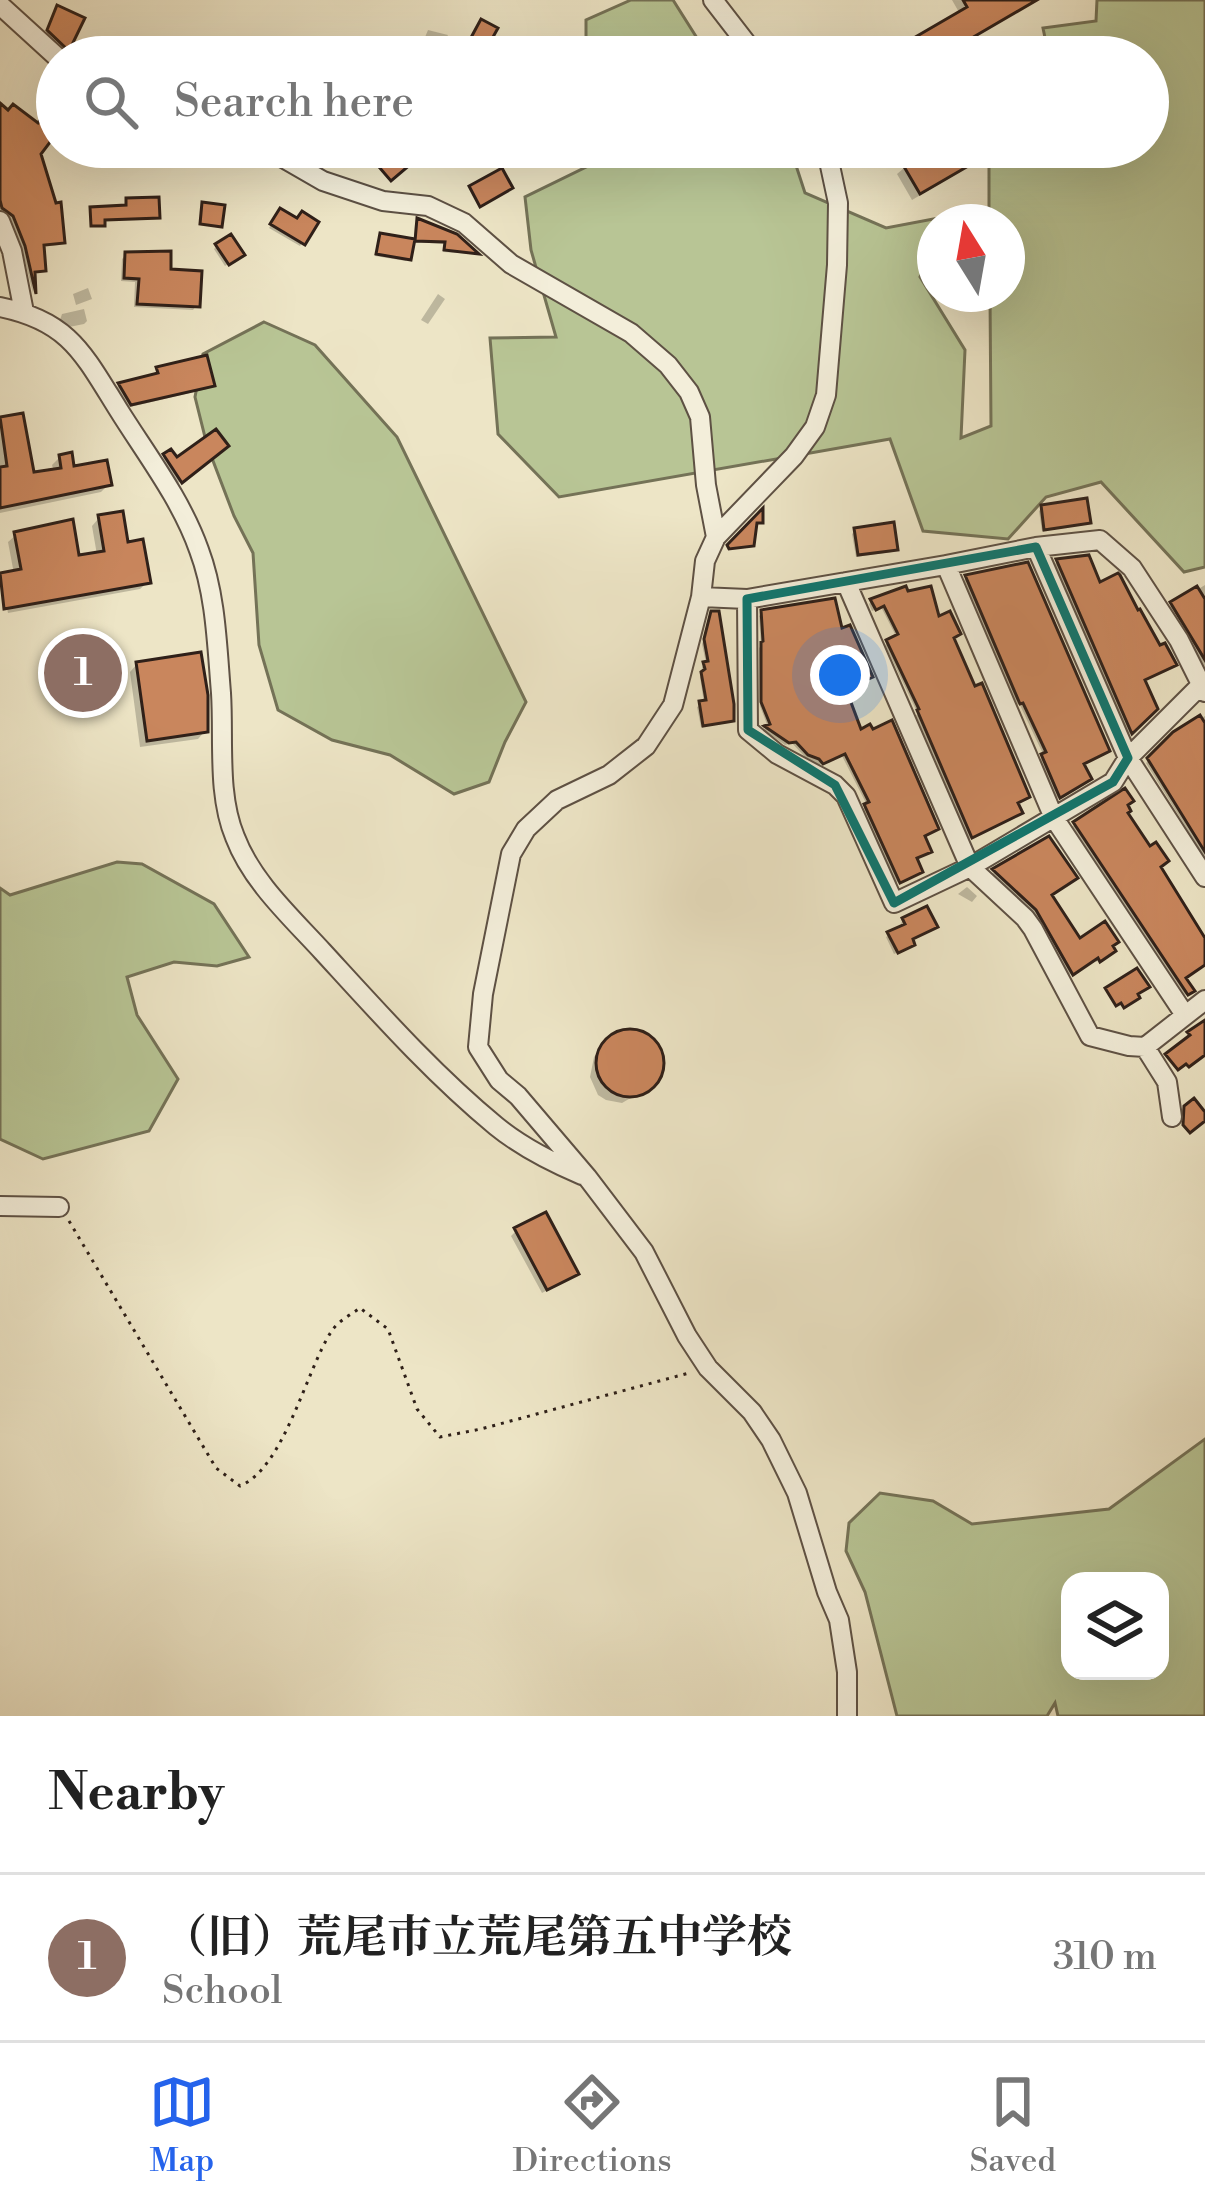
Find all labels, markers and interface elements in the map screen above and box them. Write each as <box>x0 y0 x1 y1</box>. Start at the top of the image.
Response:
search box <box>36 36 1169 168</box>
icon: search <box>78 69 144 135</box>
text: Search here <box>174 74 414 131</box>
north arrow <box>917 204 1025 312</box>
pin: 1 <box>44 628 122 718</box>
your location <box>810 645 870 705</box>
map controls <box>1061 1572 1169 1680</box>
button: layers <box>1061 1572 1169 1680</box>
text: Nearby <box>48 1762 224 1826</box>
text: （旧）荒尾市立荒尾第五中学校 <box>162 1910 792 1967</box>
text: 1 <box>78 1933 96 1982</box>
text: 310 m <box>1053 1933 1157 1982</box>
text: School <box>162 1967 282 2016</box>
tab: Map <box>149 2069 215 2182</box>
tab: Directions <box>513 2069 672 2182</box>
tab: Saved <box>969 2069 1056 2182</box>

